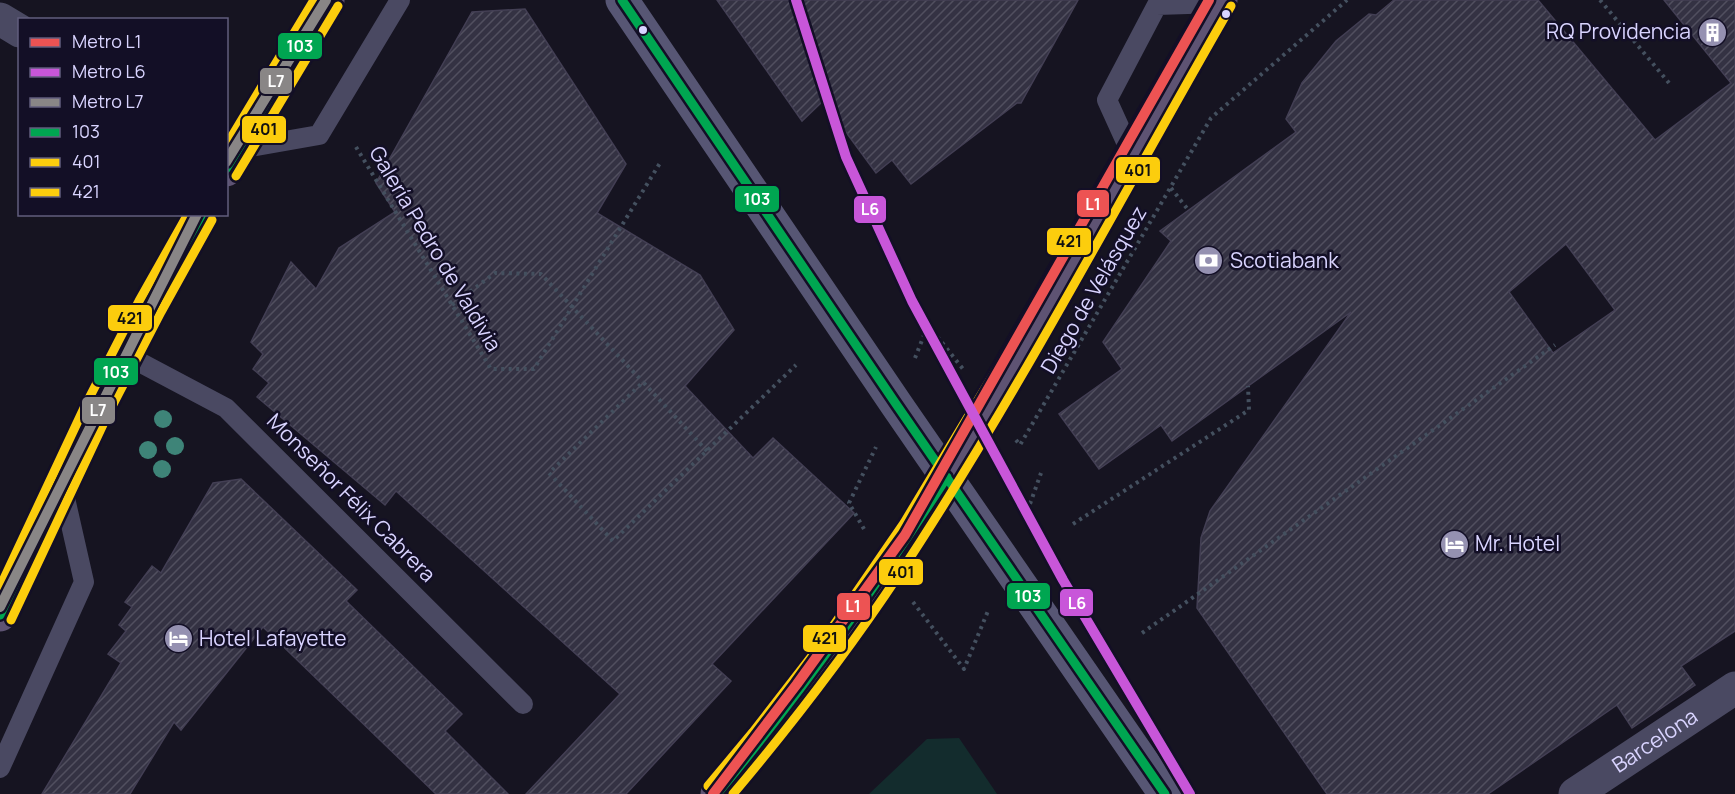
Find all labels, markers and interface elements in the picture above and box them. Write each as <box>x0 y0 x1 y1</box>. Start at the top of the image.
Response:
unlabelled marker <box>1220 8 1232 20</box>
building icon: RQ Providencia <box>1696 16 1728 48</box>
place label: RQ Providencia <box>1546 17 1691 45</box>
legend <box>18 18 228 216</box>
unlabelled marker <box>637 24 649 36</box>
text: Metro L1 <box>72 29 142 53</box>
line badge: 103 <box>277 32 323 60</box>
text: 103 <box>287 35 313 57</box>
text: Metro L6 <box>72 59 146 83</box>
line badge: L7 <box>259 67 293 95</box>
text: L7 <box>267 70 285 92</box>
text: Metro L7 <box>72 89 144 113</box>
line badge: 401 <box>241 115 287 144</box>
text: 401 <box>250 118 278 140</box>
text: 103 <box>72 119 100 143</box>
street label: Galería Pedro de Valdivia <box>363 141 508 356</box>
text: 401 <box>72 149 101 173</box>
line badge: 401 <box>1115 156 1161 184</box>
text: 401 <box>1124 159 1152 181</box>
text: 421 <box>72 179 100 203</box>
line badge: 103 <box>734 185 780 213</box>
text: 103 <box>744 188 770 210</box>
line badge: L1 <box>1076 189 1110 218</box>
text: L1 <box>1085 193 1101 215</box>
line badge: L6 <box>853 195 887 224</box>
text: L6 <box>861 198 879 220</box>
street label: Diego de Velásquez <box>1034 201 1152 378</box>
line badge: 421 <box>1046 227 1092 256</box>
text: 421 <box>1056 230 1082 252</box>
bank icon: Scotiabank <box>1193 245 1225 277</box>
place label: Scotiabank <box>1230 246 1339 274</box>
line badge: 421 <box>107 304 153 332</box>
text: 421 <box>117 307 143 329</box>
line badge: 103 <box>93 357 139 386</box>
text: 103 <box>103 361 129 383</box>
line badge: L7 <box>81 396 116 425</box>
text: L7 <box>89 399 107 421</box>
street label: Monseñor Félix Cabrera <box>261 407 442 588</box>
hotel icon: Mr. Hotel <box>1438 528 1470 560</box>
place label: Mr. Hotel <box>1475 529 1560 557</box>
line badge: 401 <box>878 558 924 586</box>
text: 401 <box>887 561 915 583</box>
line badge: 103 <box>1006 582 1051 610</box>
text: 103 <box>1015 585 1041 607</box>
line badge: L6 <box>1059 588 1094 617</box>
line badge: L1 <box>836 592 871 621</box>
text: L6 <box>1068 592 1086 614</box>
text: L1 <box>845 595 861 617</box>
hotel icon: Hotel Lafayette <box>162 623 194 655</box>
place label: Hotel Lafayette <box>199 624 347 652</box>
line badge: 421 <box>802 624 847 653</box>
text: 421 <box>812 627 838 649</box>
street label: Barcelona <box>1606 702 1703 779</box>

